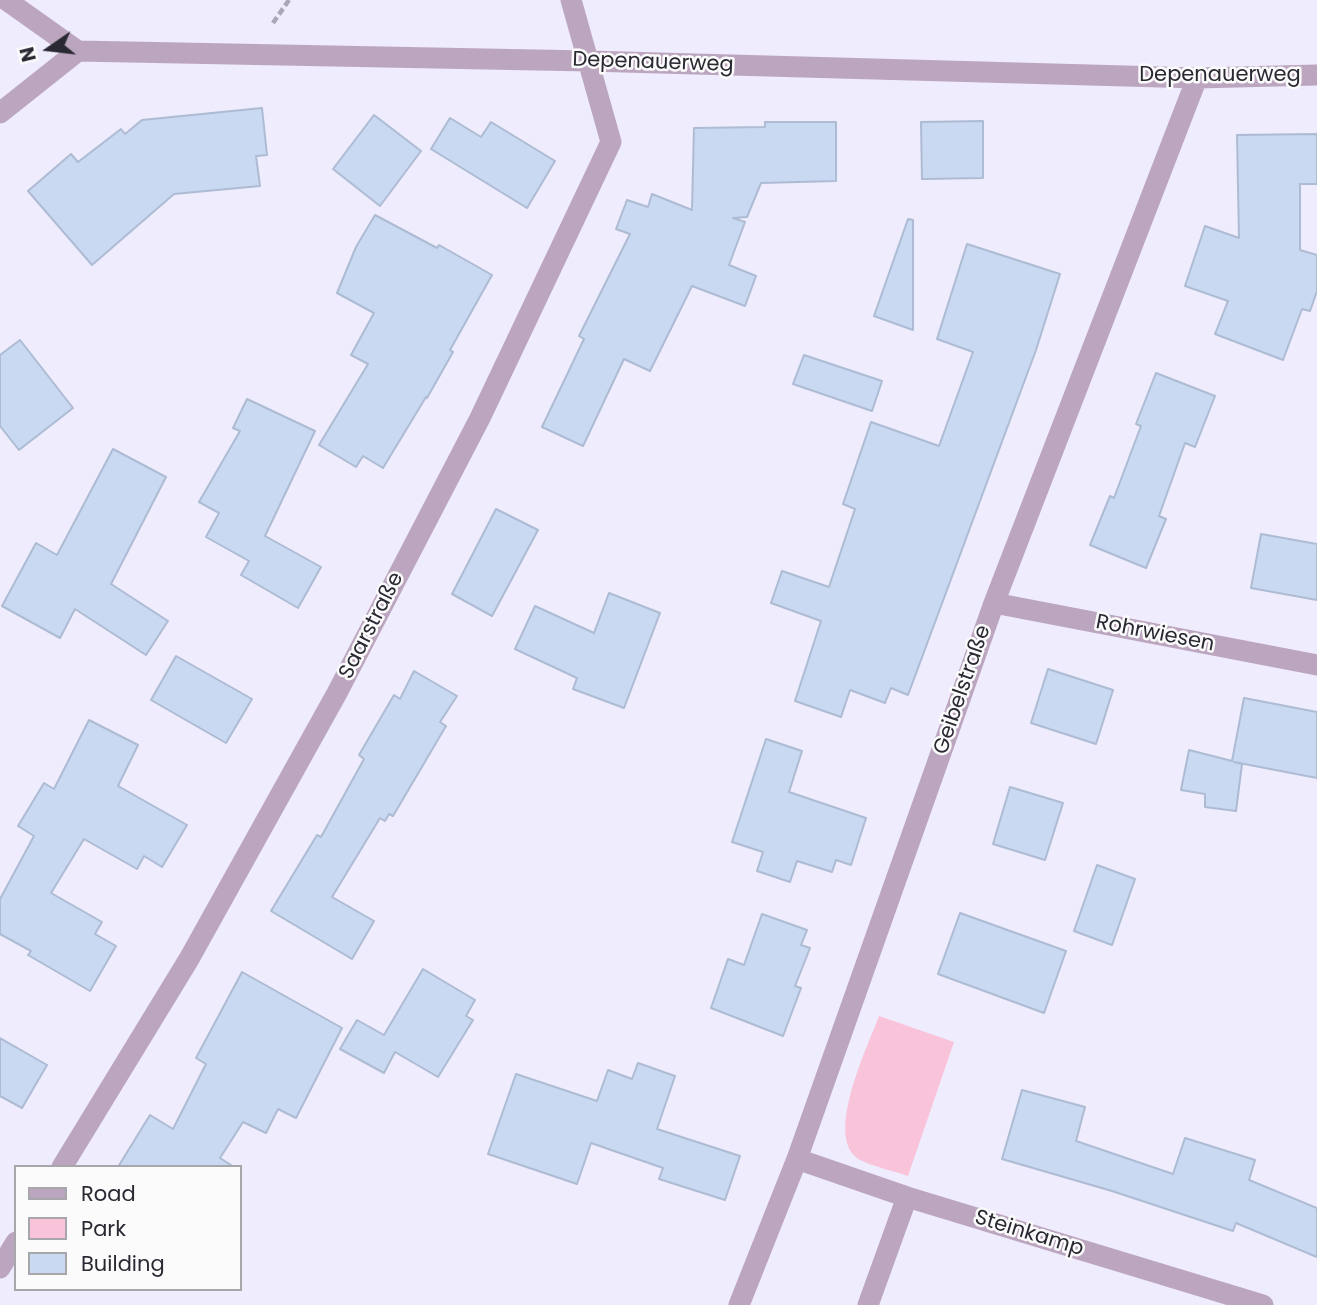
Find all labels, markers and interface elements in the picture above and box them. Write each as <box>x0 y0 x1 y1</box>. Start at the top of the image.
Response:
north arrow <box>14 14 84 84</box>
text: N <box>13 44 43 64</box>
street label: Depenauerweg <box>572 48 734 78</box>
street label: Depenauerweg <box>1139 63 1301 89</box>
street label: Saarstraße <box>334 568 410 684</box>
street label: Rohrwiesen <box>1094 610 1216 658</box>
street label: Geibelstraße <box>929 622 997 758</box>
legend <box>14 1165 242 1291</box>
text: Road <box>81 1179 136 1208</box>
street label: Steinkamp <box>972 1206 1086 1262</box>
text: Park <box>81 1214 126 1243</box>
text: Building <box>81 1249 165 1278</box>

